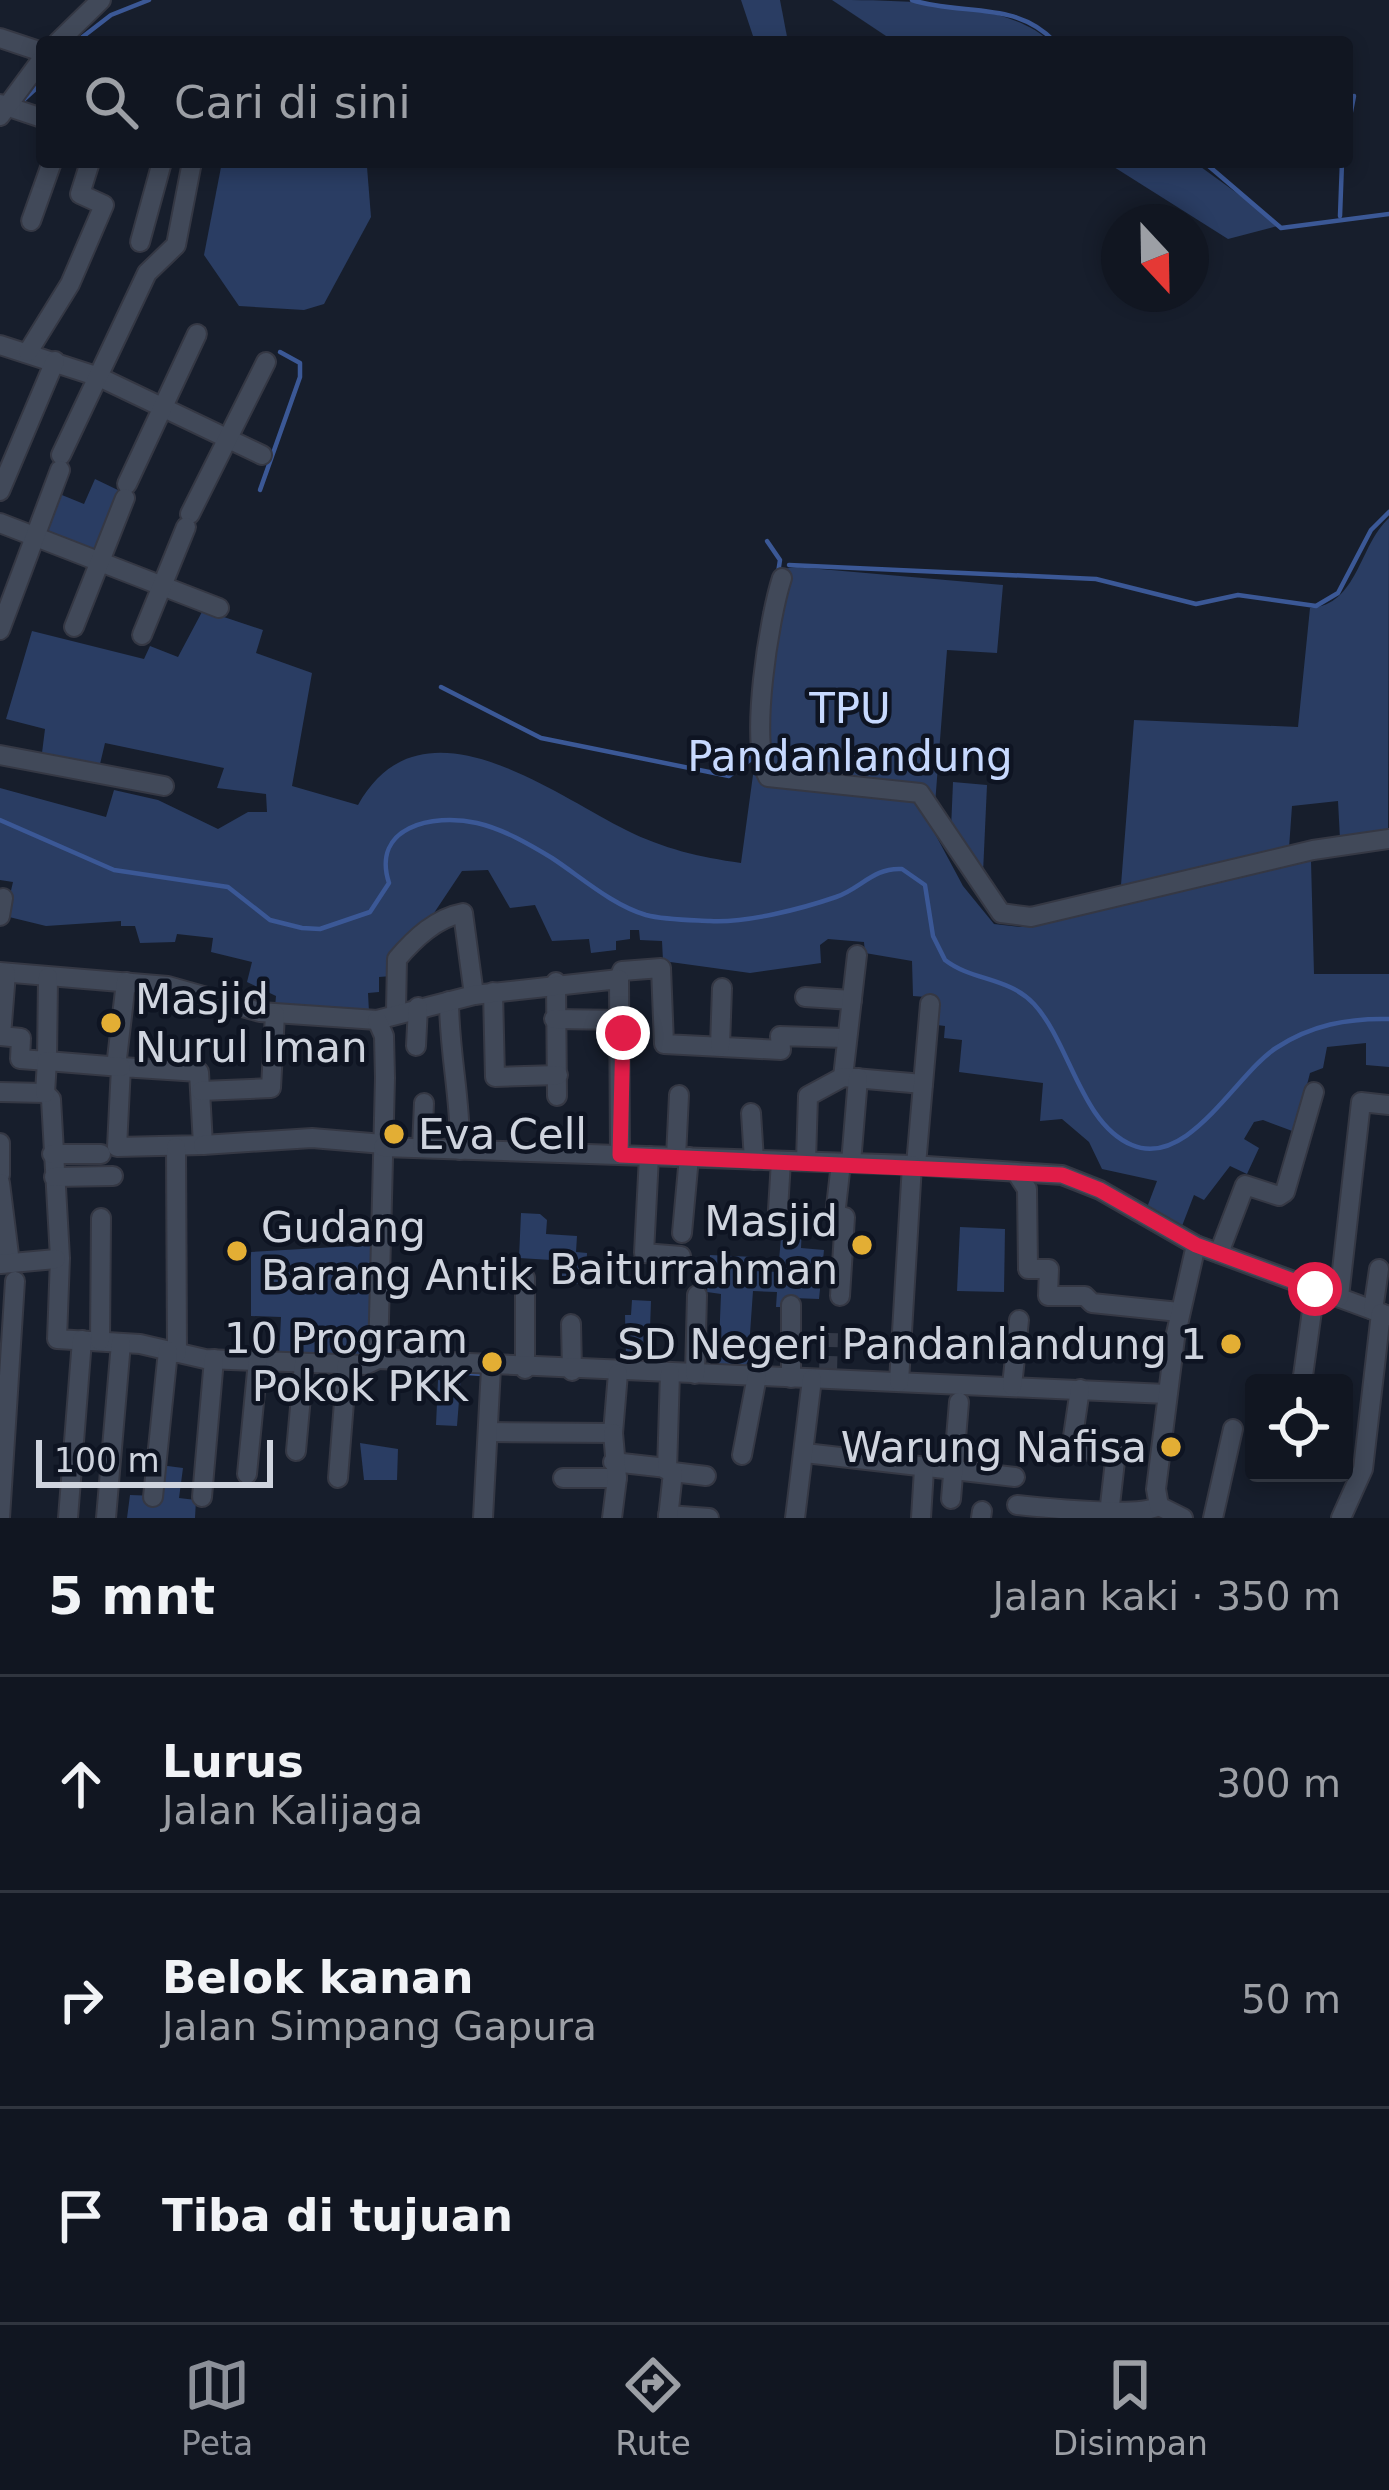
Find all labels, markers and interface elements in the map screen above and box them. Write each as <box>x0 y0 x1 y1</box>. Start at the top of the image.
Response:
search box <box>36 36 1353 168</box>
icon: search <box>78 69 144 135</box>
text: Cari di sini <box>174 76 411 129</box>
north arrow <box>1101 204 1209 312</box>
park label: TPU Pandanlandung <box>687 684 1013 781</box>
place label: Masjid Nurul Iman <box>135 975 368 1072</box>
route end <box>596 1006 650 1060</box>
marker: Masjid Nurul Iman <box>98 1010 124 1036</box>
place label: Eva Cell <box>418 1110 587 1159</box>
marker: Eva Cell <box>381 1121 407 1147</box>
place label: Masjid Baiturrahman <box>549 1197 838 1294</box>
place label: Gudang Barang Antik <box>261 1203 534 1300</box>
marker: Masjid Baiturrahman <box>849 1232 875 1258</box>
marker: Gudang Barang Antik <box>224 1238 250 1264</box>
route start <box>1288 1262 1342 1316</box>
place label: 10 Program Pokok PKK <box>224 1314 469 1411</box>
place label: SD Negeri Pandanlandung 1 <box>617 1320 1207 1369</box>
marker: SD Negeri Pandanlandung 1 <box>1218 1331 1244 1357</box>
marker: 10 Program Pokok PKK <box>479 1349 505 1375</box>
map controls <box>1245 1374 1353 1482</box>
button: locate <box>1245 1374 1353 1482</box>
place label: Warung Nafisa <box>841 1423 1147 1472</box>
scale bar <box>36 1434 273 1487</box>
marker: Warung Nafisa <box>1158 1434 1184 1460</box>
text: 100 m <box>54 1441 160 1480</box>
text: 5 mnt <box>48 1567 215 1626</box>
text: Jalan kaki · 350 m <box>993 1574 1341 1619</box>
text: Lurus <box>162 1735 304 1788</box>
icon: ahead <box>48 1751 114 1817</box>
text: 300 m <box>1216 1761 1341 1806</box>
text: Jalan Kalijaga <box>162 1788 423 1833</box>
text: Belok kanan <box>162 1951 473 2004</box>
icon: right <box>48 1967 114 2033</box>
text: 50 m <box>1241 1977 1341 2022</box>
text: Jalan Simpang Gapura <box>162 2004 597 2049</box>
icon: arrive <box>48 2183 114 2249</box>
text: Tiba di tujuan <box>162 2189 513 2242</box>
tab: Peta <box>181 2352 253 2463</box>
tab: Rute <box>615 2352 691 2463</box>
tab: Disimpan <box>1053 2352 1208 2463</box>

